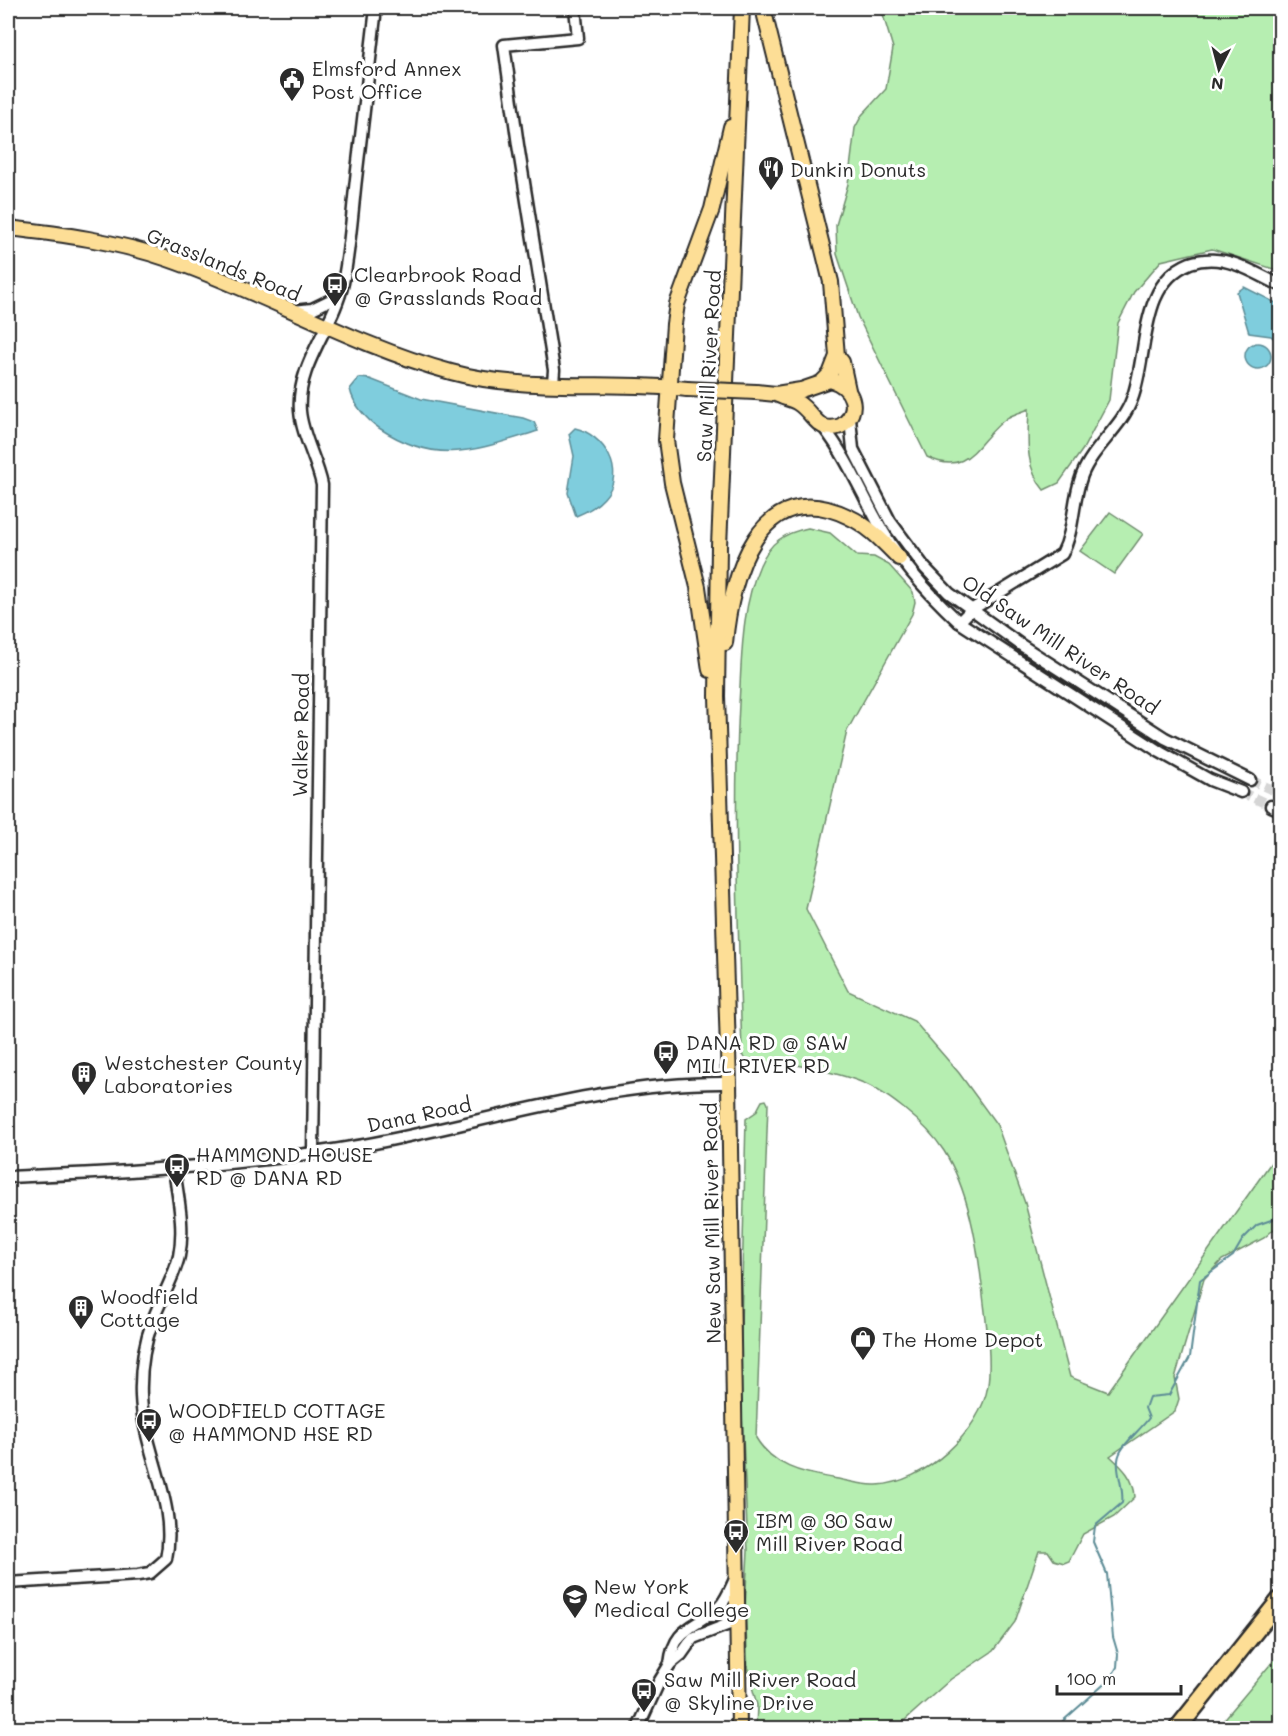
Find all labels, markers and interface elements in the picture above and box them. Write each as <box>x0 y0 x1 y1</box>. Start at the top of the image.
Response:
north arrow <box>1189 39 1249 99</box>
place label: Elmsford Annex Post Office <box>312 55 461 104</box>
public building icon: Elmsford Annex Post Office <box>277 65 307 103</box>
text: N <box>1210 73 1225 95</box>
restaurant icon: Dunkin Donuts <box>756 154 786 192</box>
place label: Dunkin Donuts <box>790 156 926 182</box>
street label: Grasslands Road <box>143 221 305 307</box>
place label: Clearbrook Road @ Grasslands Road <box>354 261 542 310</box>
street label: Saw Mill River Road <box>690 269 726 463</box>
bus stop icon: Clearbrook Road @ Grasslands Road <box>320 270 350 308</box>
street label: Old Saw Mill River Road <box>957 568 1165 720</box>
street label: Walker Road <box>286 673 314 797</box>
place label: DANA RD @ SAW MILL RIVER RD <box>686 1029 848 1078</box>
bus stop icon: DANA RD @ SAW MILL RIVER RD <box>651 1038 681 1076</box>
place label: Westchester County Laboratories <box>104 1049 303 1098</box>
building icon: Westchester County Laboratories <box>69 1059 99 1097</box>
street label: Dana Road <box>364 1090 474 1138</box>
street label: New Saw Mill River Road <box>696 1102 726 1344</box>
place label: HAMMOND HOUSE RD @ DANA RD <box>196 1141 373 1190</box>
bus stop icon: HAMMOND HOUSE RD @ DANA RD <box>162 1151 192 1189</box>
place label: Woodfield Cottage <box>100 1283 198 1332</box>
building icon: Woodfield Cottage <box>66 1293 96 1331</box>
shop icon: The Home Depot <box>848 1324 878 1362</box>
place label: The Home Depot <box>882 1326 1043 1352</box>
place label: WOODFIELD COTTAGE @ HAMMOND HSE RD <box>168 1397 386 1446</box>
bus stop icon: WOODFIELD COTTAGE @ HAMMOND HSE RD <box>134 1406 164 1444</box>
place label: IBM @ 30 Saw Mill River Road <box>756 1507 903 1556</box>
bus stop icon: IBM @ 30 Saw Mill River Road <box>721 1517 751 1555</box>
place label: New York Medical College <box>594 1573 749 1622</box>
school or university icon: New York Medical College <box>560 1582 590 1620</box>
scale bar <box>1057 1658 1182 1696</box>
place label: Saw Mill River Road @ Skyline Drive <box>664 1666 856 1715</box>
text: 100 m <box>1066 1666 1116 1690</box>
bus stop icon: Saw Mill River Road @ Skyline Drive <box>629 1676 659 1714</box>

